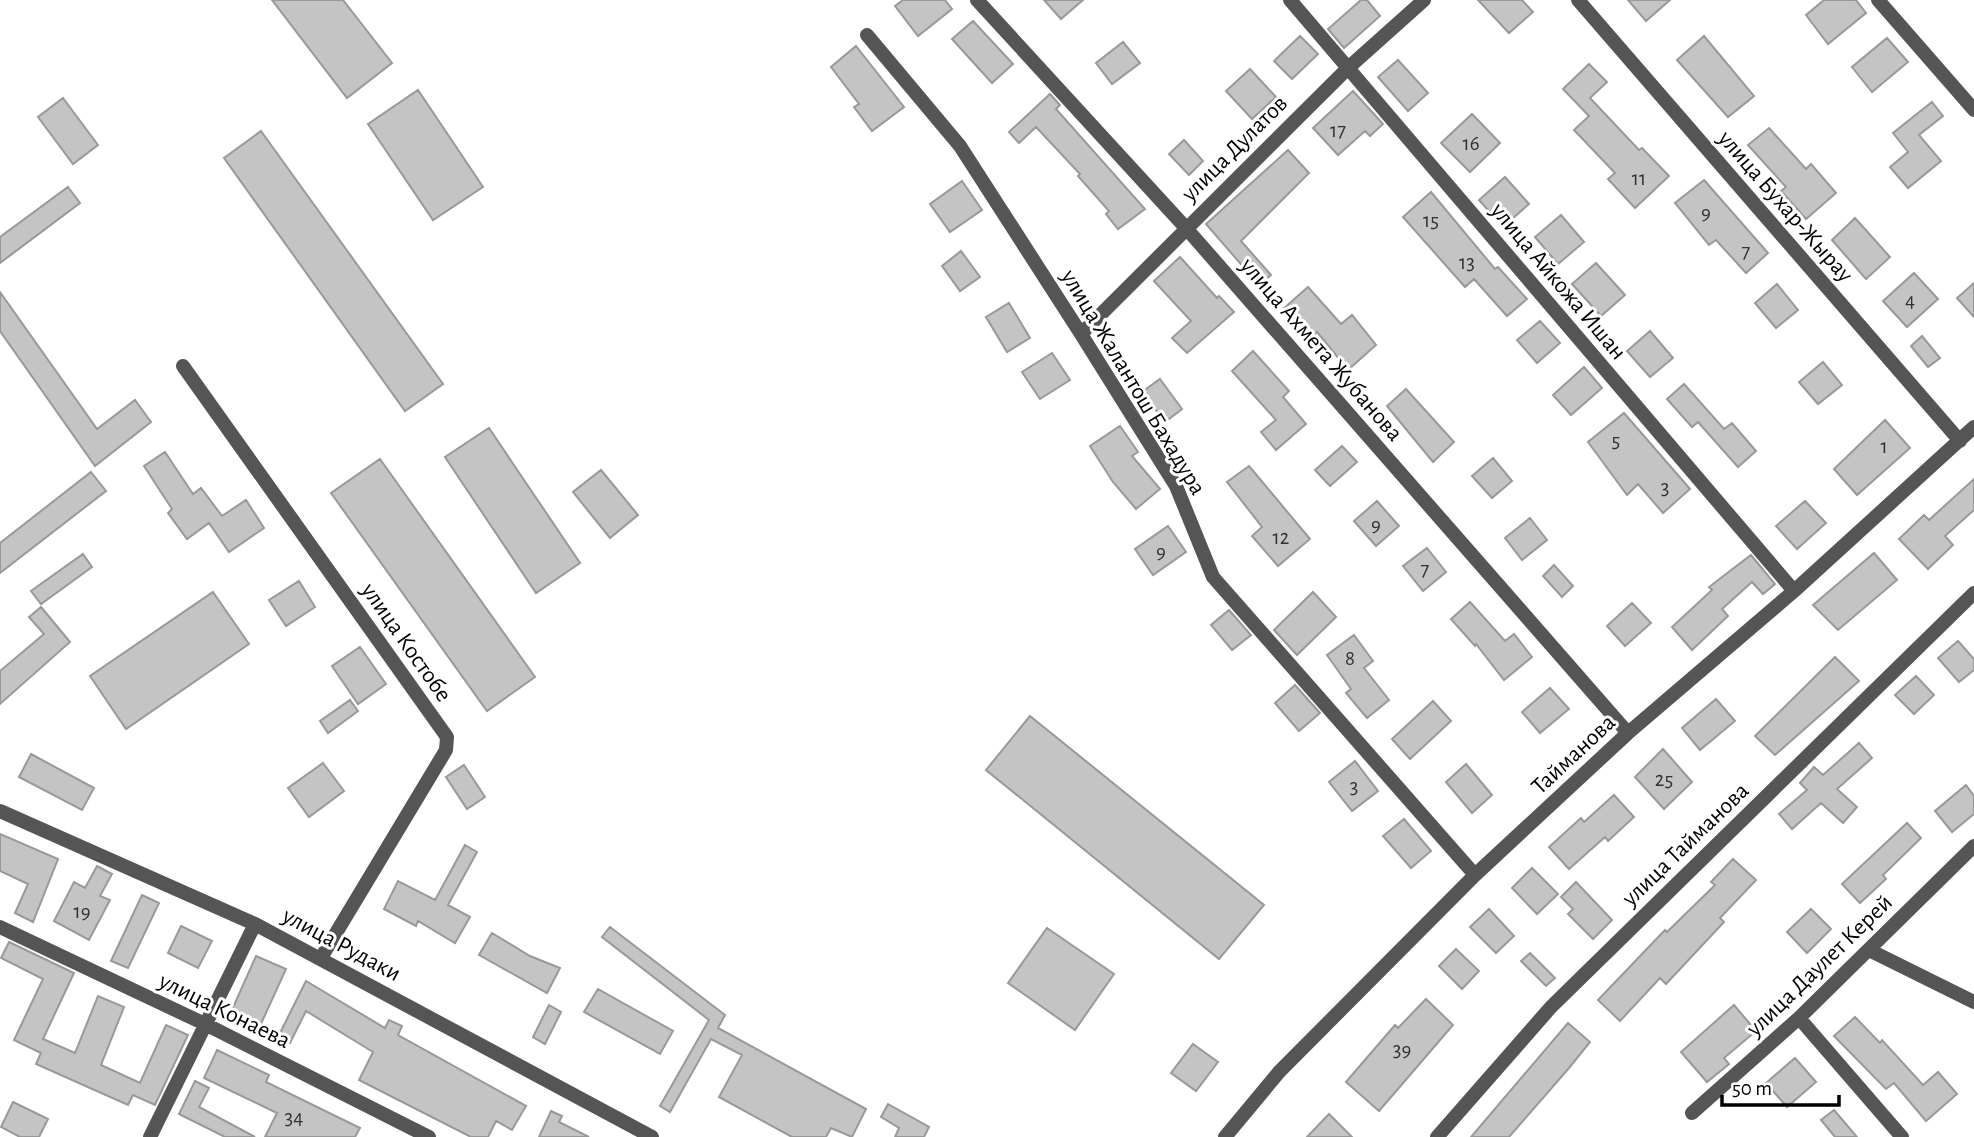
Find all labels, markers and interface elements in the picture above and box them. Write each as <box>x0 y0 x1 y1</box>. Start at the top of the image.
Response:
street label: улица Дулатов <box>1176 91 1292 207</box>
house number: 17 <box>1330 120 1346 141</box>
street label: улица Бухар-Жырау <box>1713 126 1858 287</box>
house number: 16 <box>1462 133 1480 154</box>
house number: 11 <box>1632 168 1646 189</box>
street label: улица Айкожа Ишан <box>1485 198 1631 365</box>
house number: 9 <box>1701 202 1711 223</box>
house number: 15 <box>1423 210 1439 231</box>
house number: 7 <box>1742 241 1751 262</box>
house number: 13 <box>1459 252 1475 273</box>
street label: улица Ахмета Жубанова <box>1235 253 1407 446</box>
street label: улица Жалантош Бахадура <box>1056 265 1210 499</box>
house number: 4 <box>1905 290 1915 311</box>
house number: 5 <box>1612 430 1620 451</box>
house number: 1 <box>1880 436 1888 457</box>
house number: 3 <box>1661 477 1669 498</box>
house number: 9 <box>1371 514 1381 535</box>
house number: 12 <box>1273 527 1289 548</box>
house number: 9 <box>1156 541 1166 562</box>
house number: 7 <box>1421 559 1430 580</box>
street label: улица Костобе <box>356 578 456 706</box>
house number: 8 <box>1345 648 1355 669</box>
street label: Тайманова <box>1527 710 1620 799</box>
house number: 25 <box>1655 769 1673 790</box>
house number: 3 <box>1350 776 1358 797</box>
street label: улица Тайманова <box>1617 778 1754 912</box>
street label: улица Даулет Керей <box>1741 890 1897 1042</box>
house number: 19 <box>73 901 91 922</box>
street label: улица Рудаки <box>277 903 405 986</box>
street label: улица Конаева <box>154 968 294 1053</box>
house number: 39 <box>1393 1039 1411 1060</box>
scale bar <box>1722 1064 1839 1108</box>
text: 50 m <box>1732 1078 1772 1099</box>
house number: 34 <box>285 1107 303 1128</box>

